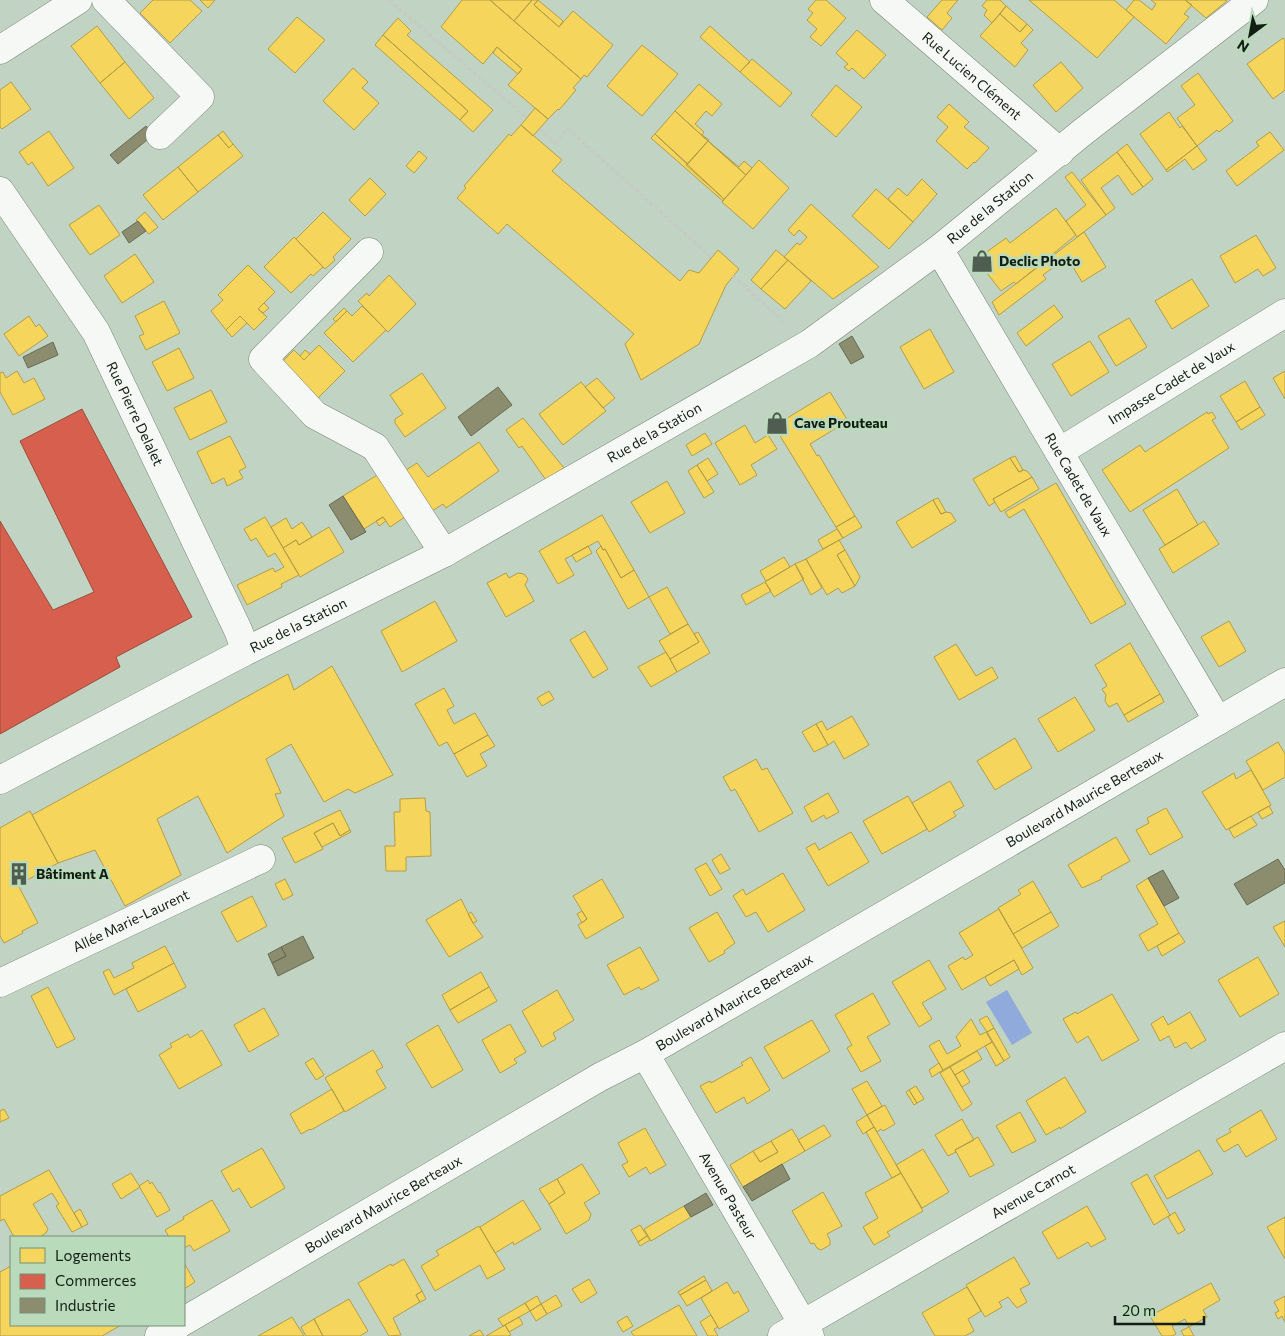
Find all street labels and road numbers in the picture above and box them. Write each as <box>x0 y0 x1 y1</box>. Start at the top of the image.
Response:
street label: Rue Lucien Clément <box>919 28 1025 123</box>
street label: Rue de la Station <box>943 167 1036 247</box>
street label: Impasse Cadet de Vaux <box>1105 337 1238 428</box>
street label: Rue Pierre Delalet <box>103 359 167 468</box>
street label: Rue de la Station <box>604 398 704 466</box>
street label: Rue Cadet de Vaux <box>1042 430 1116 540</box>
street label: Rue de la Station <box>247 594 349 656</box>
street label: Boulevard Maurice Berteaux <box>1003 746 1166 850</box>
street label: Allée Marie-Laurent <box>70 885 192 955</box>
street label: Boulevard Maurice Berteaux <box>652 949 816 1054</box>
street label: Avenue Pasteur <box>696 1149 761 1242</box>
street label: Boulevard Maurice Berteaux <box>302 1151 465 1256</box>
street label: Avenue Carnot <box>988 1160 1078 1222</box>

